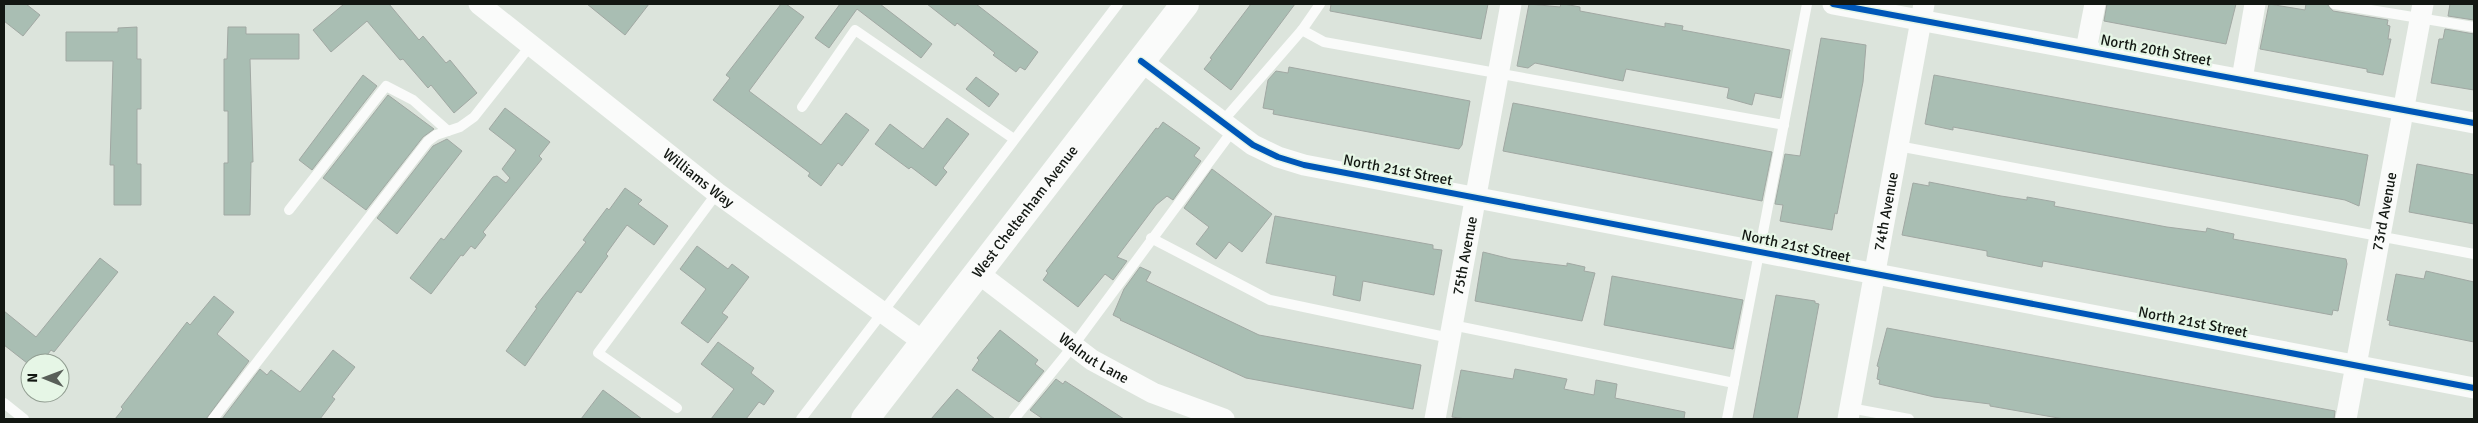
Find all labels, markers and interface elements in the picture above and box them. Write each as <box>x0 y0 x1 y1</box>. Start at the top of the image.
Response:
street label: North 20th Street <box>2099 30 2213 70</box>
street label: West Cheltenham Avenue <box>968 142 1082 281</box>
street label: Williams Way <box>659 144 738 211</box>
street label: North 21st Street <box>1342 151 1454 189</box>
street label: 74th Avenue <box>1870 171 1902 252</box>
street label: 73rd Avenue <box>2368 171 2401 252</box>
street label: 75th Avenue <box>1449 215 1481 297</box>
street label: North 21st Street <box>1740 226 1852 266</box>
street label: North 21st Street <box>2137 303 2249 341</box>
street label: Walnut Lane <box>1055 329 1132 387</box>
north arrow <box>20 353 70 403</box>
text: N <box>24 373 41 383</box>

